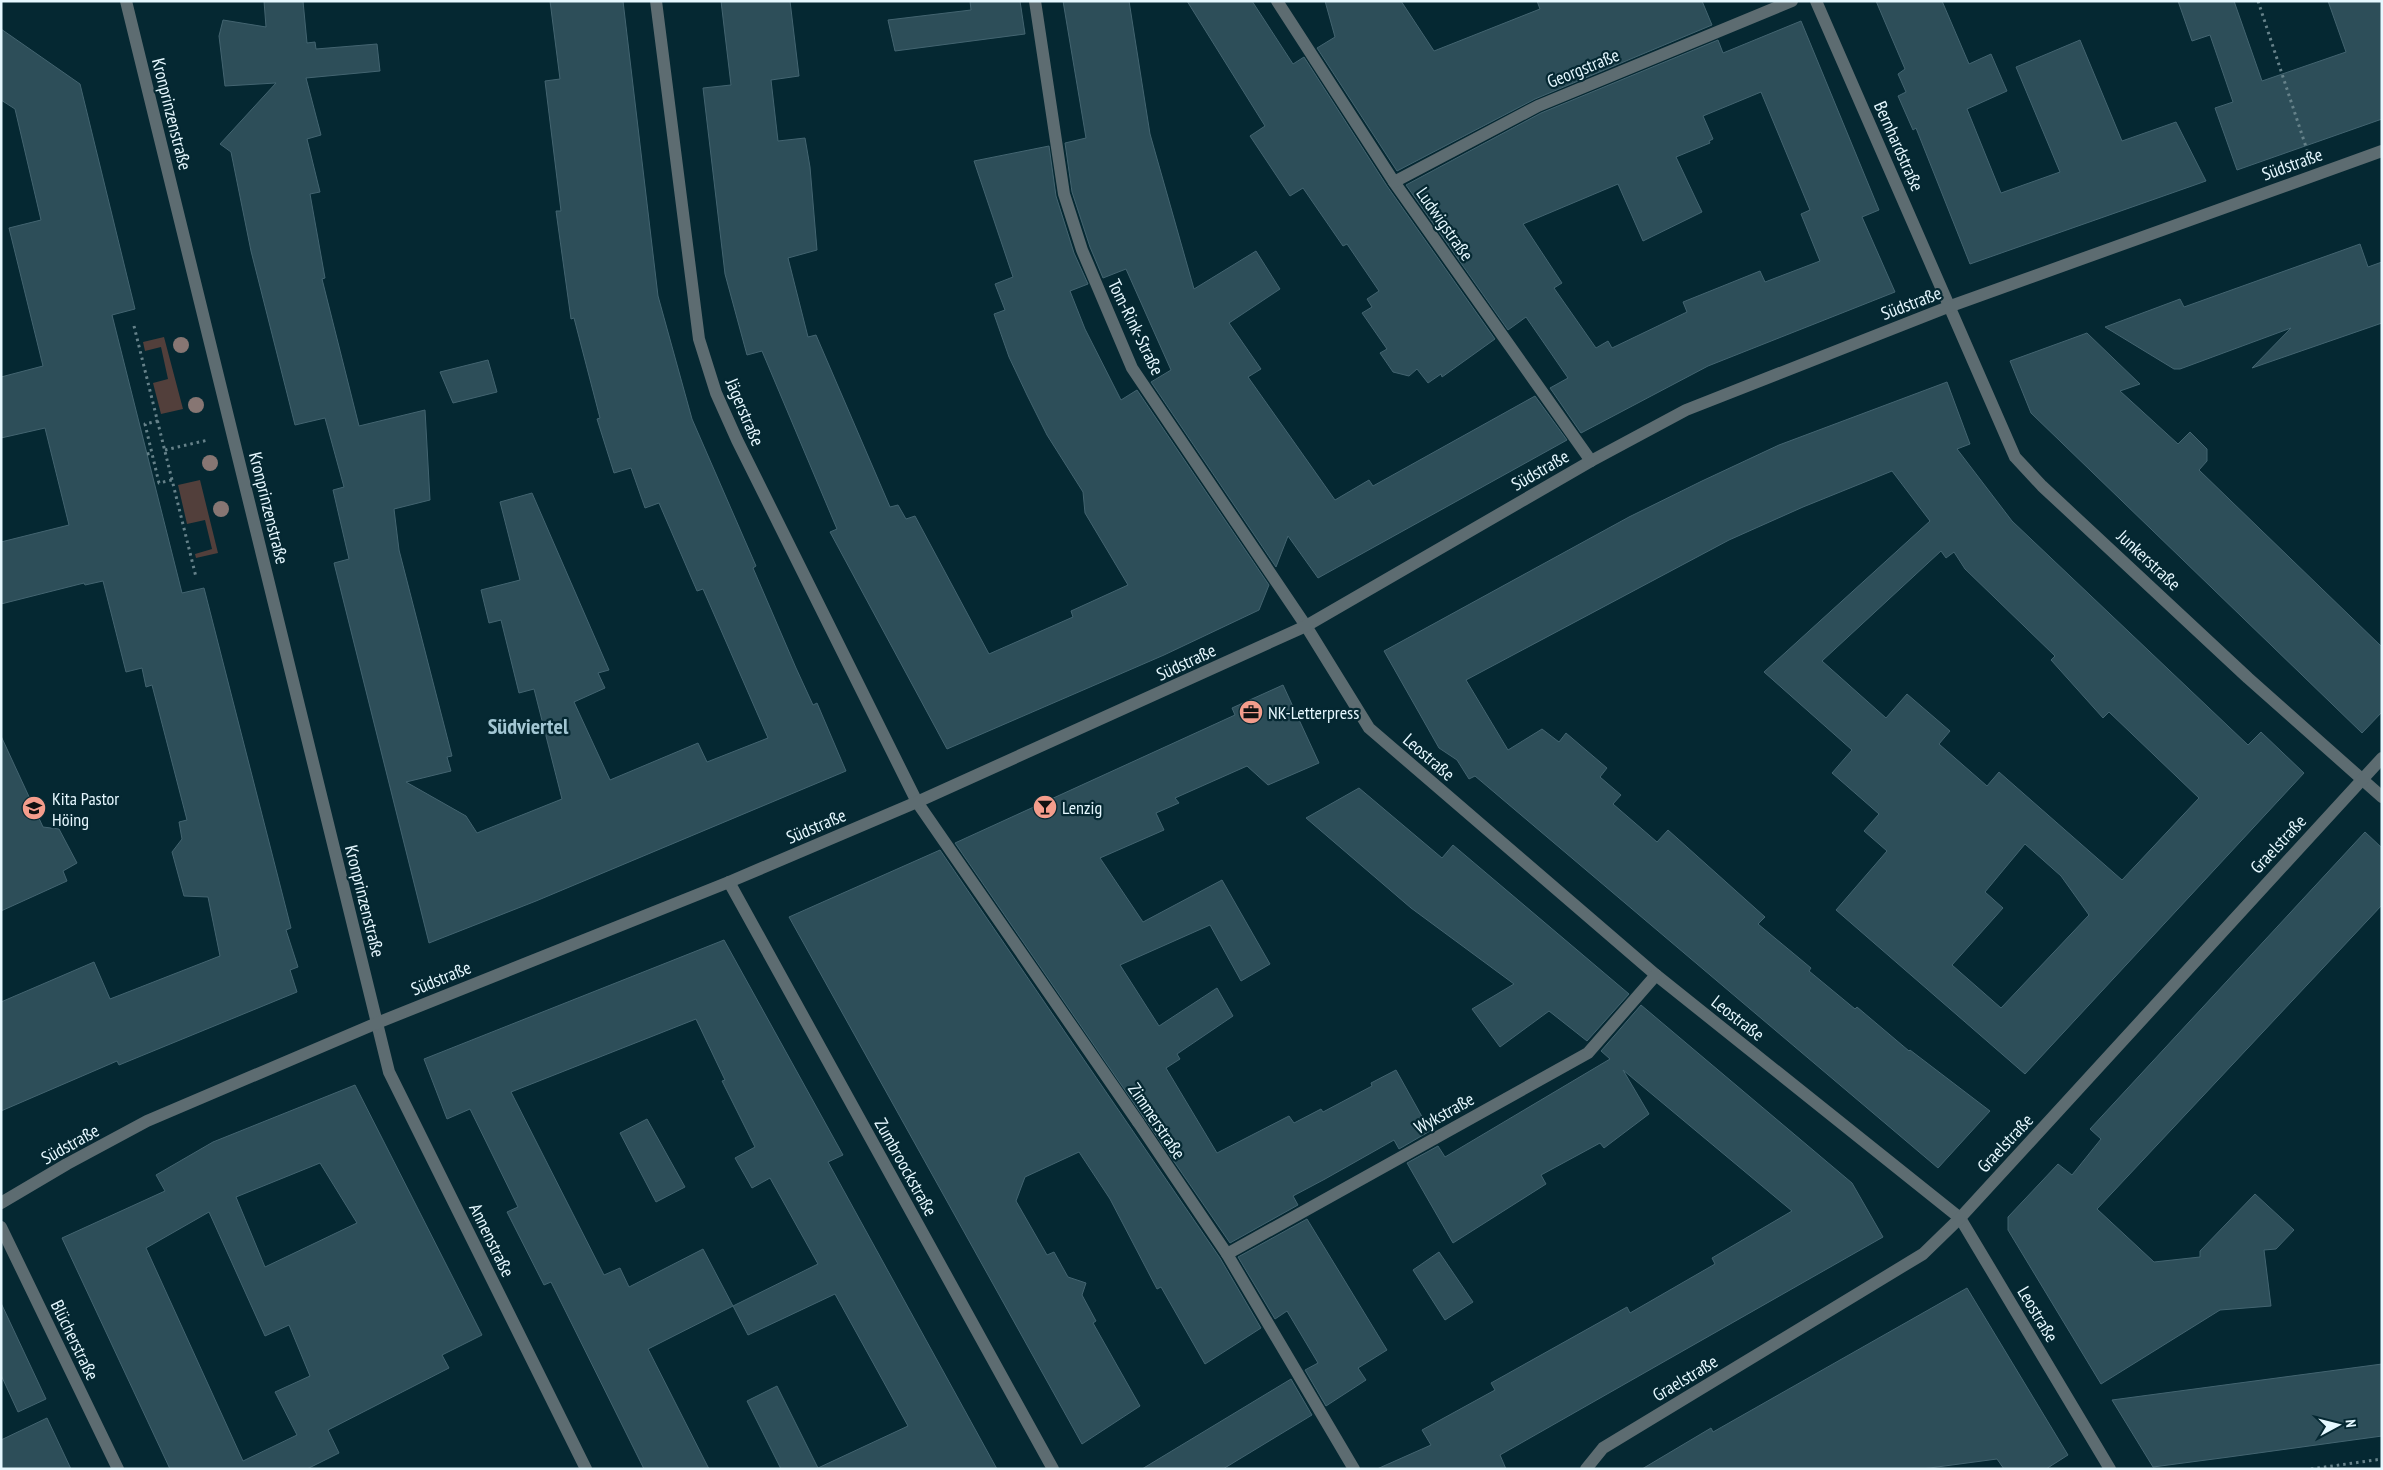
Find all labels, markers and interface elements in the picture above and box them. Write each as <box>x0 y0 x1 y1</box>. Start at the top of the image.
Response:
street label: Georgstraße <box>1543 43 1623 93</box>
street label: Kronprinzenstraße <box>147 56 197 172</box>
street label: Bernhardstraße <box>1869 97 1929 195</box>
street label: Südstraße <box>2259 142 2325 186</box>
street label: Ludwigstraße <box>1411 183 1479 265</box>
street label: Tom-Rink-Straße <box>1103 275 1169 379</box>
street label: Südstraße <box>1878 281 1944 325</box>
street label: Jägerstraße <box>720 374 769 449</box>
street label: Südstraße <box>1507 444 1573 496</box>
street label: Kronprinzenstraße <box>244 450 294 566</box>
street label: Junkerstraße <box>2112 524 2186 595</box>
street label: Südstraße <box>1153 638 1219 686</box>
office icon: NK-Letterpress <box>1238 699 1264 725</box>
place label: NK-Letterpress <box>1268 701 1359 724</box>
district label: Südviertel <box>488 712 569 740</box>
street label: Leostraße <box>1398 728 1460 786</box>
place label: Kita Pastor Höing <box>52 787 119 831</box>
bar icon: Lenzig <box>1032 794 1058 820</box>
school or university icon: Kita Pastor Höing <box>21 795 47 821</box>
place label: Lenzig <box>1062 796 1102 819</box>
street label: Südstraße <box>783 803 849 849</box>
street label: Graelstraße <box>2245 810 2311 878</box>
street label: Kronprinzenstraße <box>340 843 390 959</box>
street label: Südstraße <box>408 956 474 1000</box>
street label: Leostraße <box>1707 990 1769 1046</box>
street label: Zimmerstraße <box>1123 1079 1191 1163</box>
street label: Wykstraße <box>1410 1087 1478 1139</box>
street label: Graelstraße <box>1972 1109 2038 1177</box>
street label: Zumbroockstraße <box>870 1114 942 1220</box>
street label: Südstraße <box>37 1119 103 1169</box>
street label: Annenstraße <box>464 1199 520 1281</box>
street label: Leostraße <box>2012 1282 2064 1346</box>
street label: Blücherstraße <box>46 1296 104 1384</box>
street label: Graelstraße <box>1648 1350 1722 1406</box>
north arrow <box>2313 1400 2363 1450</box>
text: N <box>2342 1419 2360 1428</box>

